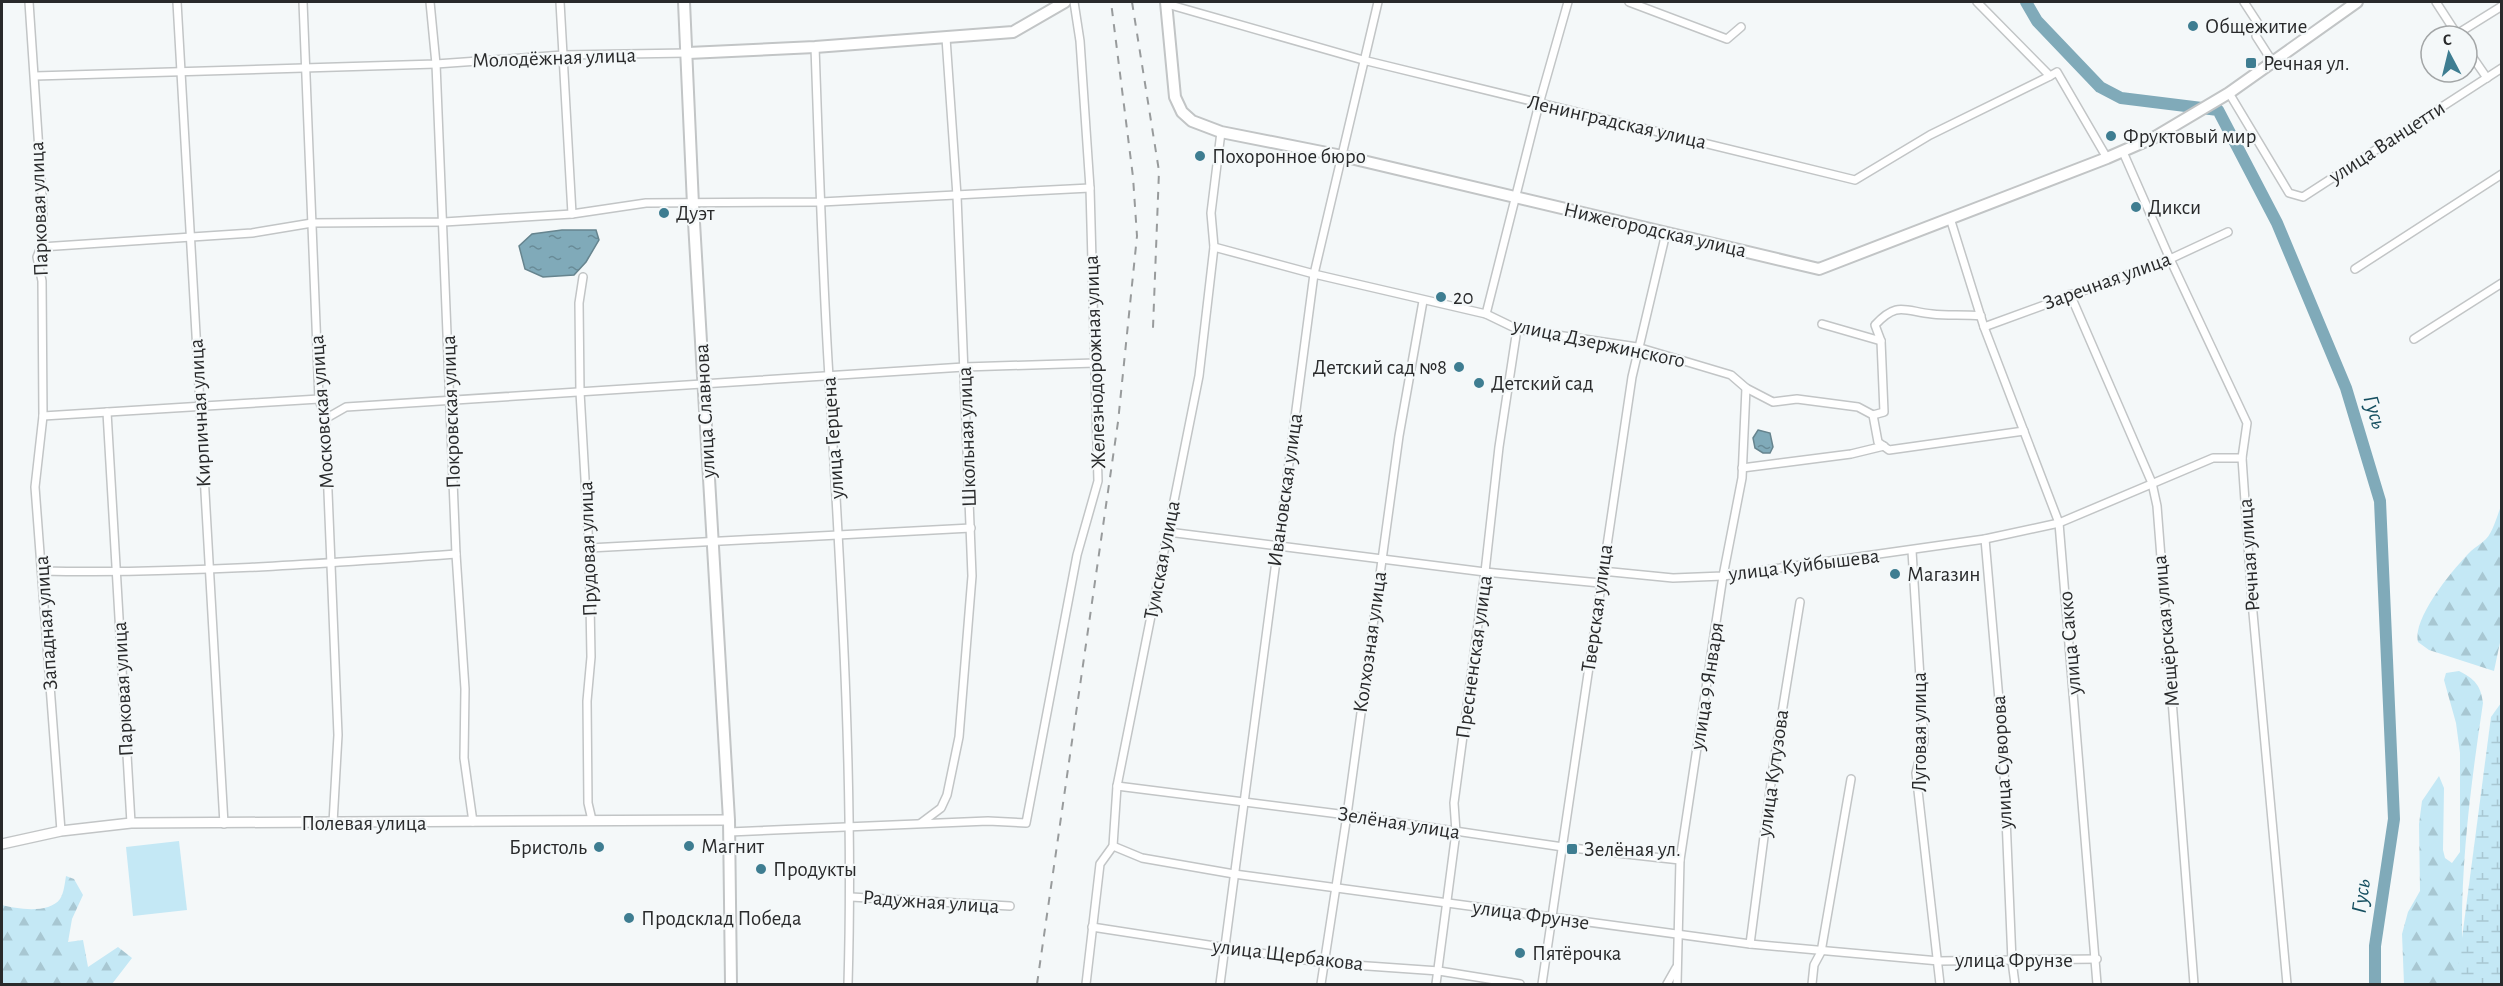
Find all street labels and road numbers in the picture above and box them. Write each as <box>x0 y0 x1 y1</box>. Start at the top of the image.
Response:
street label: Молодёжная улица <box>472 45 637 71</box>
street label: Ленинградская улица <box>1526 91 1709 153</box>
street label: улица Ванцетти <box>2325 97 2449 188</box>
street label: Парковая улица <box>26 141 52 277</box>
street label: Нижегородская улица <box>1562 199 1749 261</box>
street label: Заречная улица <box>2040 248 2174 314</box>
street label: Железнодорожная улица <box>1081 254 1109 469</box>
street label: улица Дзержинского <box>1510 314 1687 372</box>
street label: Московская улица <box>306 334 338 490</box>
street label: Покровская улица <box>438 334 464 489</box>
street label: Кирпичная улица <box>186 338 214 488</box>
street label: улица Славнова <box>691 343 719 480</box>
street label: Школьная улица <box>954 366 980 508</box>
street label: улица Герцена <box>818 376 848 501</box>
street label: Ивановская улица <box>1264 411 1306 568</box>
street label: Прудовая улица <box>575 480 601 617</box>
street label: Речная улица <box>2235 497 2263 612</box>
street label: Тумская улица <box>1140 498 1184 621</box>
street label: Тверская улица <box>1578 542 1616 673</box>
street label: улица Куйбышева <box>1726 545 1881 585</box>
street label: Мещёрская улица <box>2149 554 2183 708</box>
street label: Западная улица <box>31 555 61 691</box>
street label: Колхозная улица <box>1350 570 1390 714</box>
street label: Пресненская улица <box>1452 574 1496 740</box>
street label: улица Сакко <box>2055 590 2085 697</box>
street label: Парковая улица <box>109 621 137 757</box>
street label: улица 9 Января <box>1686 621 1727 752</box>
street label: Луговая улица <box>1909 672 1930 792</box>
street label: улица Суворова <box>1988 694 2016 830</box>
street label: улица Кутузова <box>1754 708 1792 839</box>
street label: Зелёная улица <box>1336 803 1462 843</box>
street label: Полевая улица <box>301 813 427 834</box>
street label: Радужная улица <box>862 887 1000 917</box>
street label: улица Фрунзе <box>1470 896 1591 934</box>
street label: улица Щербакова <box>1210 935 1365 975</box>
street label: улица Фрунзе <box>1954 950 2073 971</box>

